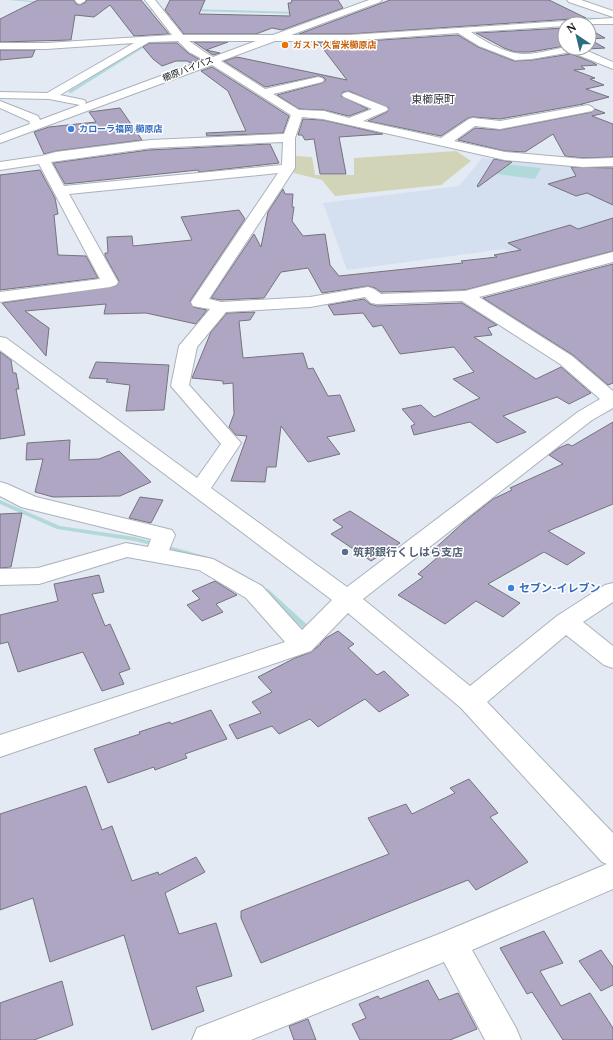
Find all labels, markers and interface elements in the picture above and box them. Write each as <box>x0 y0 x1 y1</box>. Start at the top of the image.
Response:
north arrow <box>557 16 597 56</box>
text: N <box>564 19 579 36</box>
place label: ガスト 久留米櫛原店 <box>293 39 376 51</box>
marker: ガスト 久留米櫛原店 <box>280 40 290 50</box>
street label: 櫛原バイパス <box>161 54 215 84</box>
district label: 東櫛原町 <box>411 92 455 106</box>
place label: カローラ福岡 櫛原店 <box>79 123 162 135</box>
marker: カローラ福岡 櫛原店 <box>66 124 76 134</box>
place label: 筑邦銀行くしはら支店 <box>353 545 463 559</box>
marker: 筑邦銀行くしはら支店 <box>340 547 350 557</box>
place label: セブン-イレブン <box>519 581 601 595</box>
marker: セブン-イレブン <box>506 583 516 593</box>

